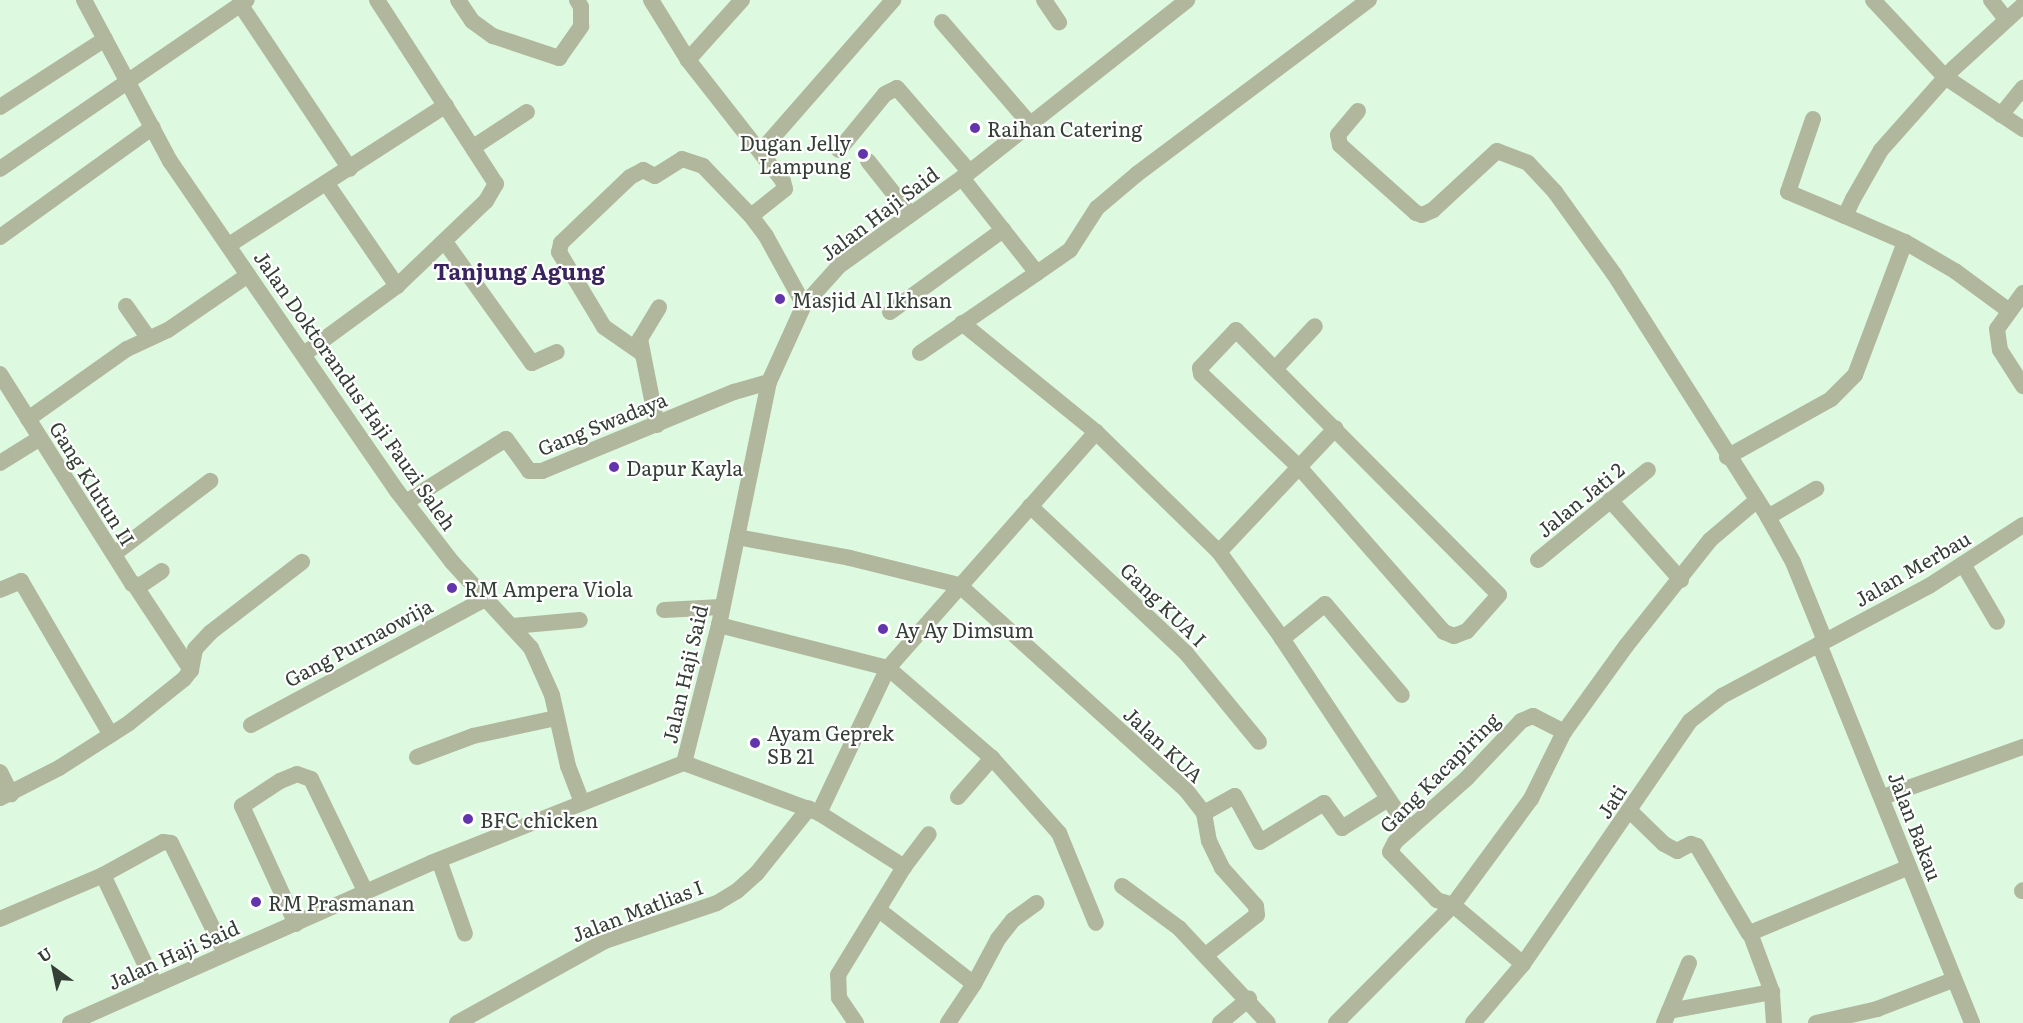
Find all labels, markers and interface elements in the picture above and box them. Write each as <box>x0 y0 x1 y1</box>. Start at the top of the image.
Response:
place label: Raihan Catering <box>987 116 1142 140</box>
marker: Raihan Catering <box>968 121 982 135</box>
place label: Dugan Jelly Lampung <box>740 130 851 177</box>
marker: Dugan Jelly Lampung <box>856 147 870 161</box>
street label: Jalan Haji Said <box>815 161 943 265</box>
street label: Jalan Doktorandus Haji Fauzi Saleh <box>250 245 462 535</box>
district label: Tanjung Agung <box>433 258 605 284</box>
place label: Masjid Al Ikhsan <box>792 287 952 311</box>
marker: Masjid Al Ikhsan <box>773 292 787 306</box>
street label: Gang Swadaya <box>534 386 670 460</box>
street label: Gang Klutun II <box>45 417 141 549</box>
place label: Dapur Kayla <box>626 455 743 479</box>
street label: Jalan Jati 2 <box>1532 457 1628 541</box>
marker: Dapur Kayla <box>607 460 621 474</box>
street label: Jalan Merbau <box>1850 525 1974 611</box>
street label: Gang KUA I <box>1116 557 1212 651</box>
place label: RM Ampera Viola <box>464 576 633 600</box>
marker: RM Ampera Viola <box>445 581 459 595</box>
street label: Gang Purnaowija <box>280 593 436 691</box>
street label: Jalan Haji Said <box>656 603 712 745</box>
place label: Ay Ay Dimsum <box>895 617 1034 641</box>
marker: Ay Ay Dimsum <box>876 622 890 636</box>
street label: Jalan KUA <box>1119 701 1209 787</box>
street label: Gang Kacapiring <box>1374 707 1504 837</box>
place label: Ayam Geprek SB 21 <box>767 720 894 767</box>
marker: Ayam Geprek SB 21 <box>748 736 762 750</box>
street label: Jalan Bakau <box>1884 768 1948 884</box>
street label: Jati <box>1591 780 1631 822</box>
place label: BFC chicken <box>480 807 598 831</box>
marker: BFC chicken <box>461 812 475 826</box>
street label: Jalan Matlias I <box>568 874 706 946</box>
place label: RM Prasmanan <box>268 890 415 914</box>
marker: RM Prasmanan <box>249 895 263 909</box>
street label: Jalan Haji Said <box>104 914 242 994</box>
north arrow <box>24 939 84 999</box>
text: U <box>32 940 56 967</box>

